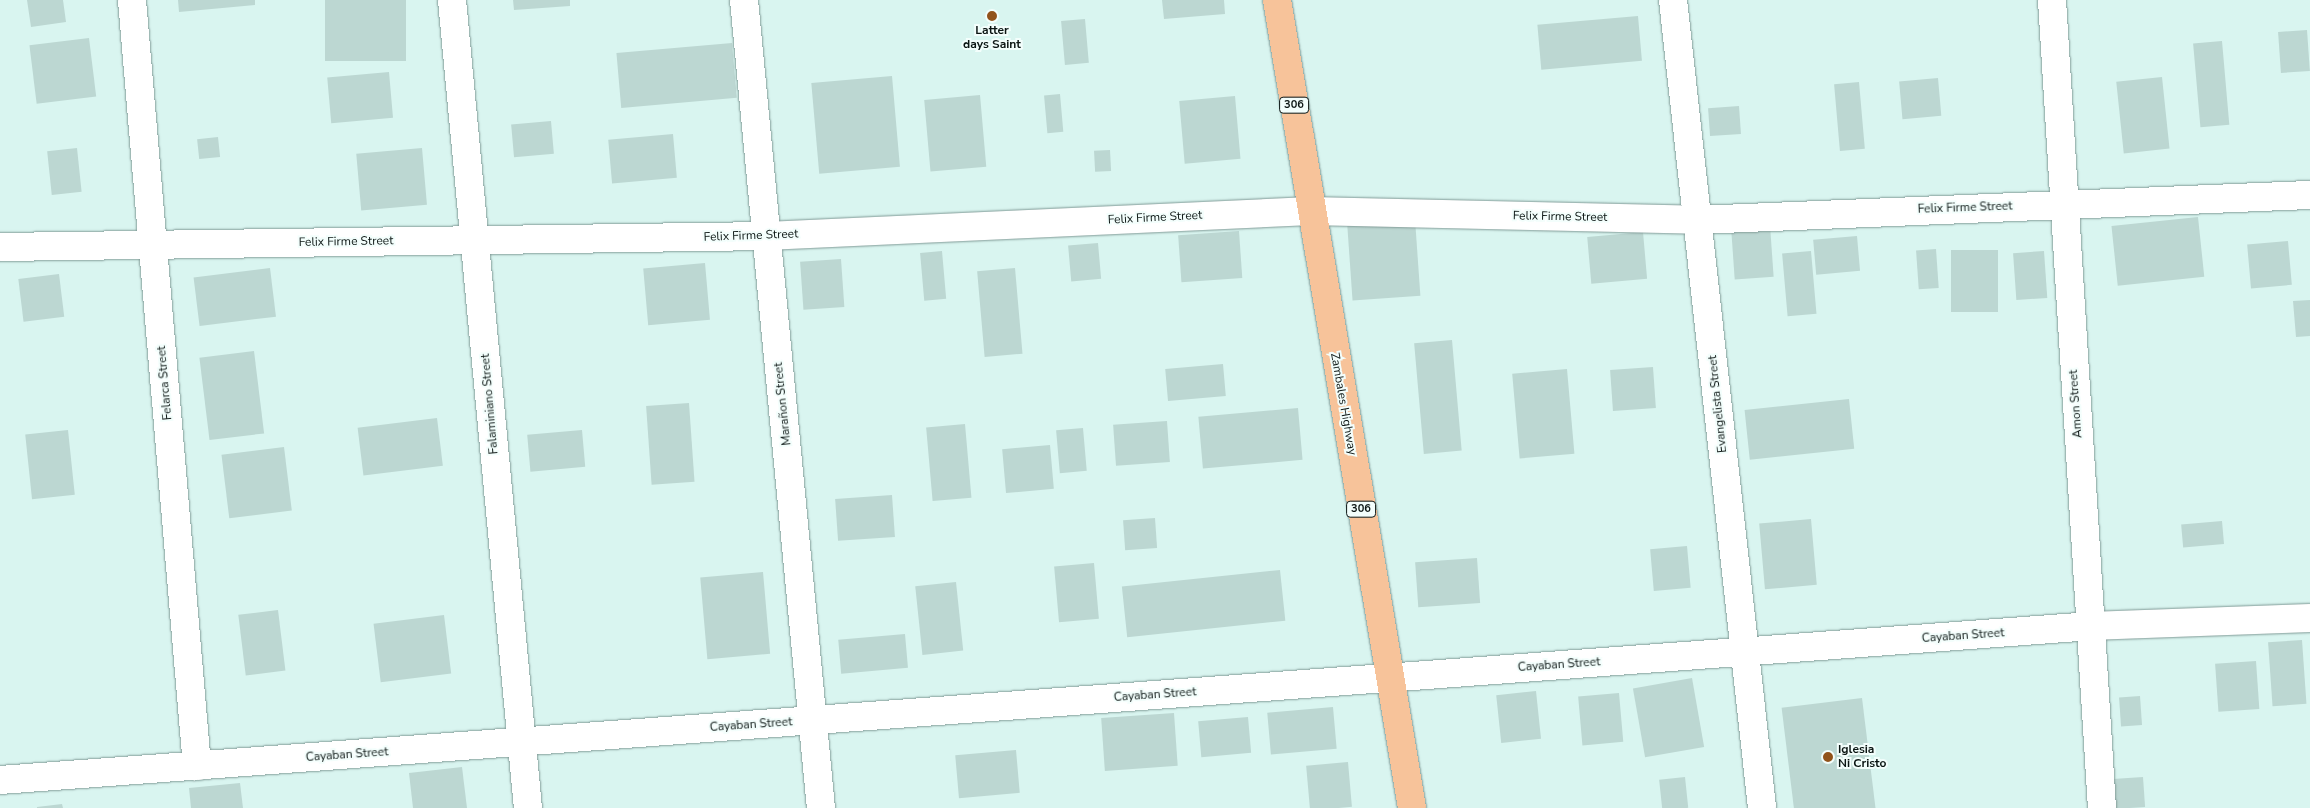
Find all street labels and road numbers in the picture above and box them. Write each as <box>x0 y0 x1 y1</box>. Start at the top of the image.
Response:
road number: 306 <box>1279 96 1309 114</box>
street label: Felix Firme Street <box>1917 199 2013 217</box>
street label: Felix Firme Street <box>1107 208 1203 228</box>
street label: Felix Firme Street <box>1513 209 1607 225</box>
street label: Felix Firme Street <box>703 227 799 245</box>
street label: Felix Firme Street <box>299 234 393 250</box>
street label: Felarca Street <box>155 345 175 421</box>
street label: Zambales Highway <box>1327 352 1359 456</box>
street label: Falaminiano Street <box>478 353 502 455</box>
street label: Evangelista Street <box>1706 355 1730 453</box>
street label: Marañon Street <box>771 362 795 446</box>
street label: Amon Street <box>2066 369 2086 439</box>
road number: 306 <box>1346 500 1376 518</box>
street label: Cayaban Street <box>1921 626 2005 646</box>
street label: Cayaban Street <box>1517 655 1601 675</box>
street label: Cayaban Street <box>1113 685 1197 705</box>
street label: Cayaban Street <box>709 715 793 735</box>
street label: Cayaban Street <box>305 745 389 765</box>

